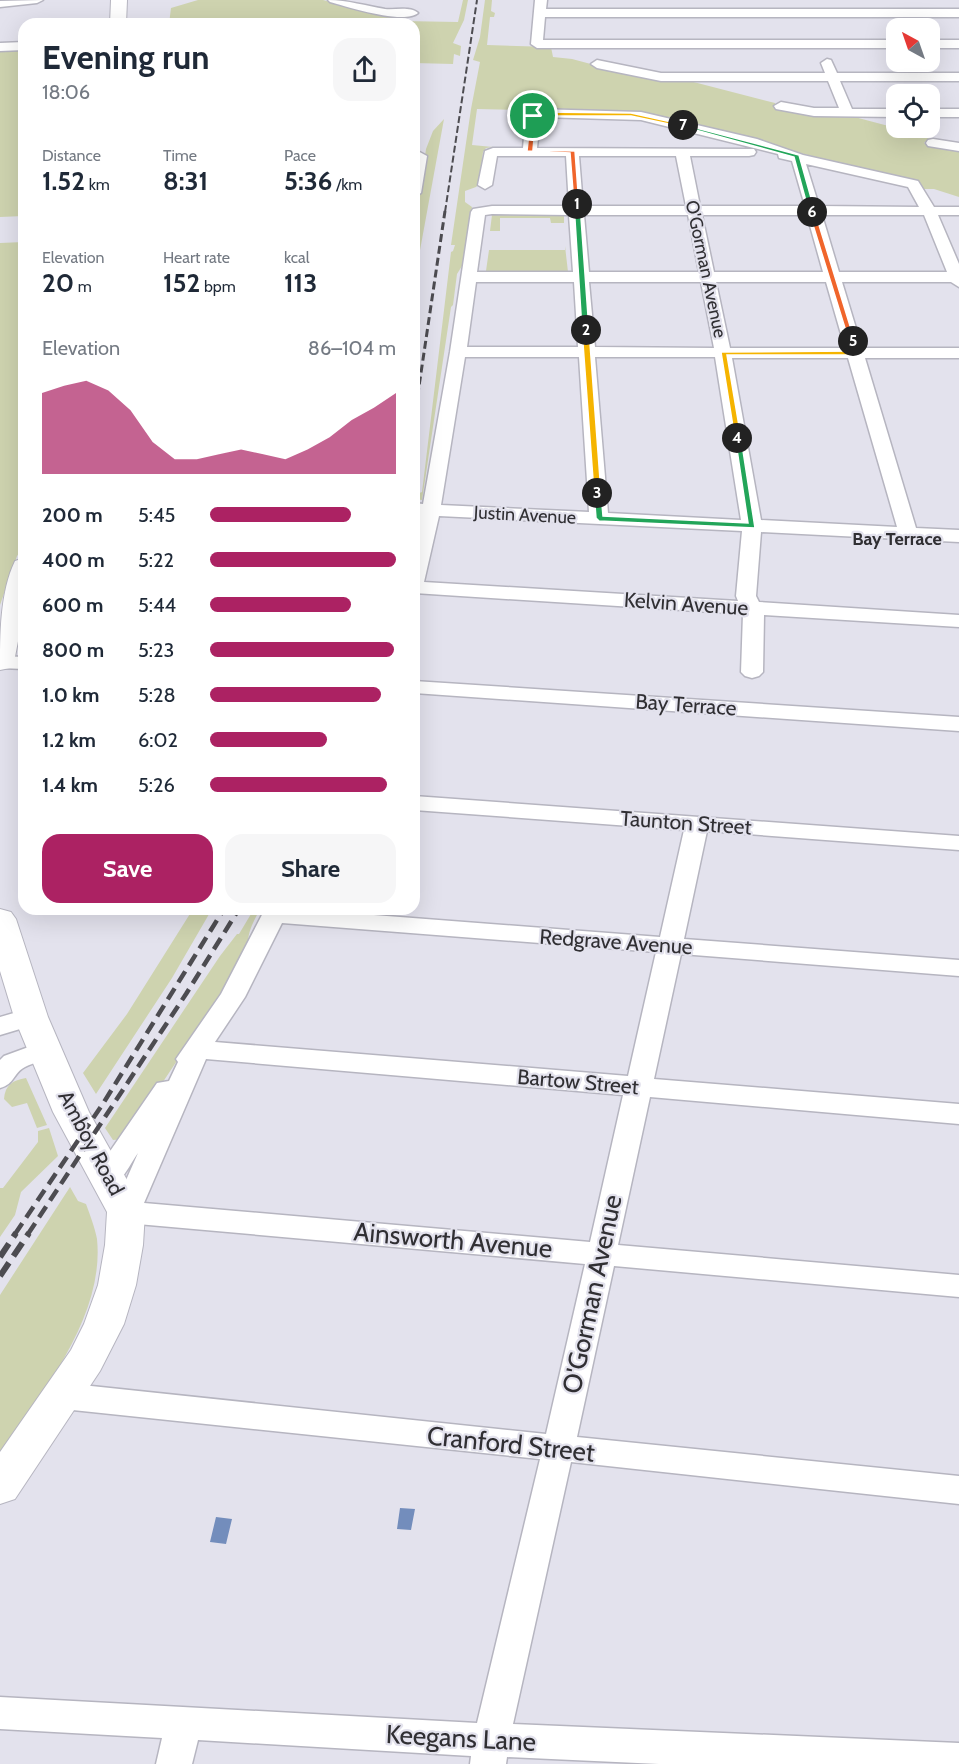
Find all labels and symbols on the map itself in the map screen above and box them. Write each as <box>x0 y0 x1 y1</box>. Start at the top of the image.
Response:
north arrow <box>886 18 940 72</box>
pin <box>507 90 558 141</box>
pin: 7 <box>668 110 698 140</box>
pin: 1 <box>562 189 592 219</box>
pin: 6 <box>797 197 827 227</box>
street label: O'Gorman Avenue <box>681 198 731 340</box>
pin: 2 <box>571 315 601 345</box>
pin: 5 <box>838 326 868 356</box>
pin: 4 <box>722 423 752 453</box>
pin: 3 <box>582 478 612 508</box>
street label: Justin Avenue <box>472 501 577 529</box>
district label: Bay Terrace <box>852 528 942 550</box>
street label: Kelvin Avenue <box>623 587 749 620</box>
street label: Bay Terrace <box>635 689 738 721</box>
street label: Taunton Street <box>620 805 753 840</box>
street label: Redgrave Avenue <box>539 924 694 959</box>
street label: Bartow Street <box>516 1064 640 1099</box>
street label: Amboy Road <box>53 1086 130 1199</box>
street label: O'Gorman Avenue <box>555 1192 629 1396</box>
street label: Ainsworth Avenue <box>352 1215 554 1265</box>
street label: Cranford Street <box>426 1419 597 1469</box>
street label: Keegans Lane <box>385 1718 537 1758</box>

